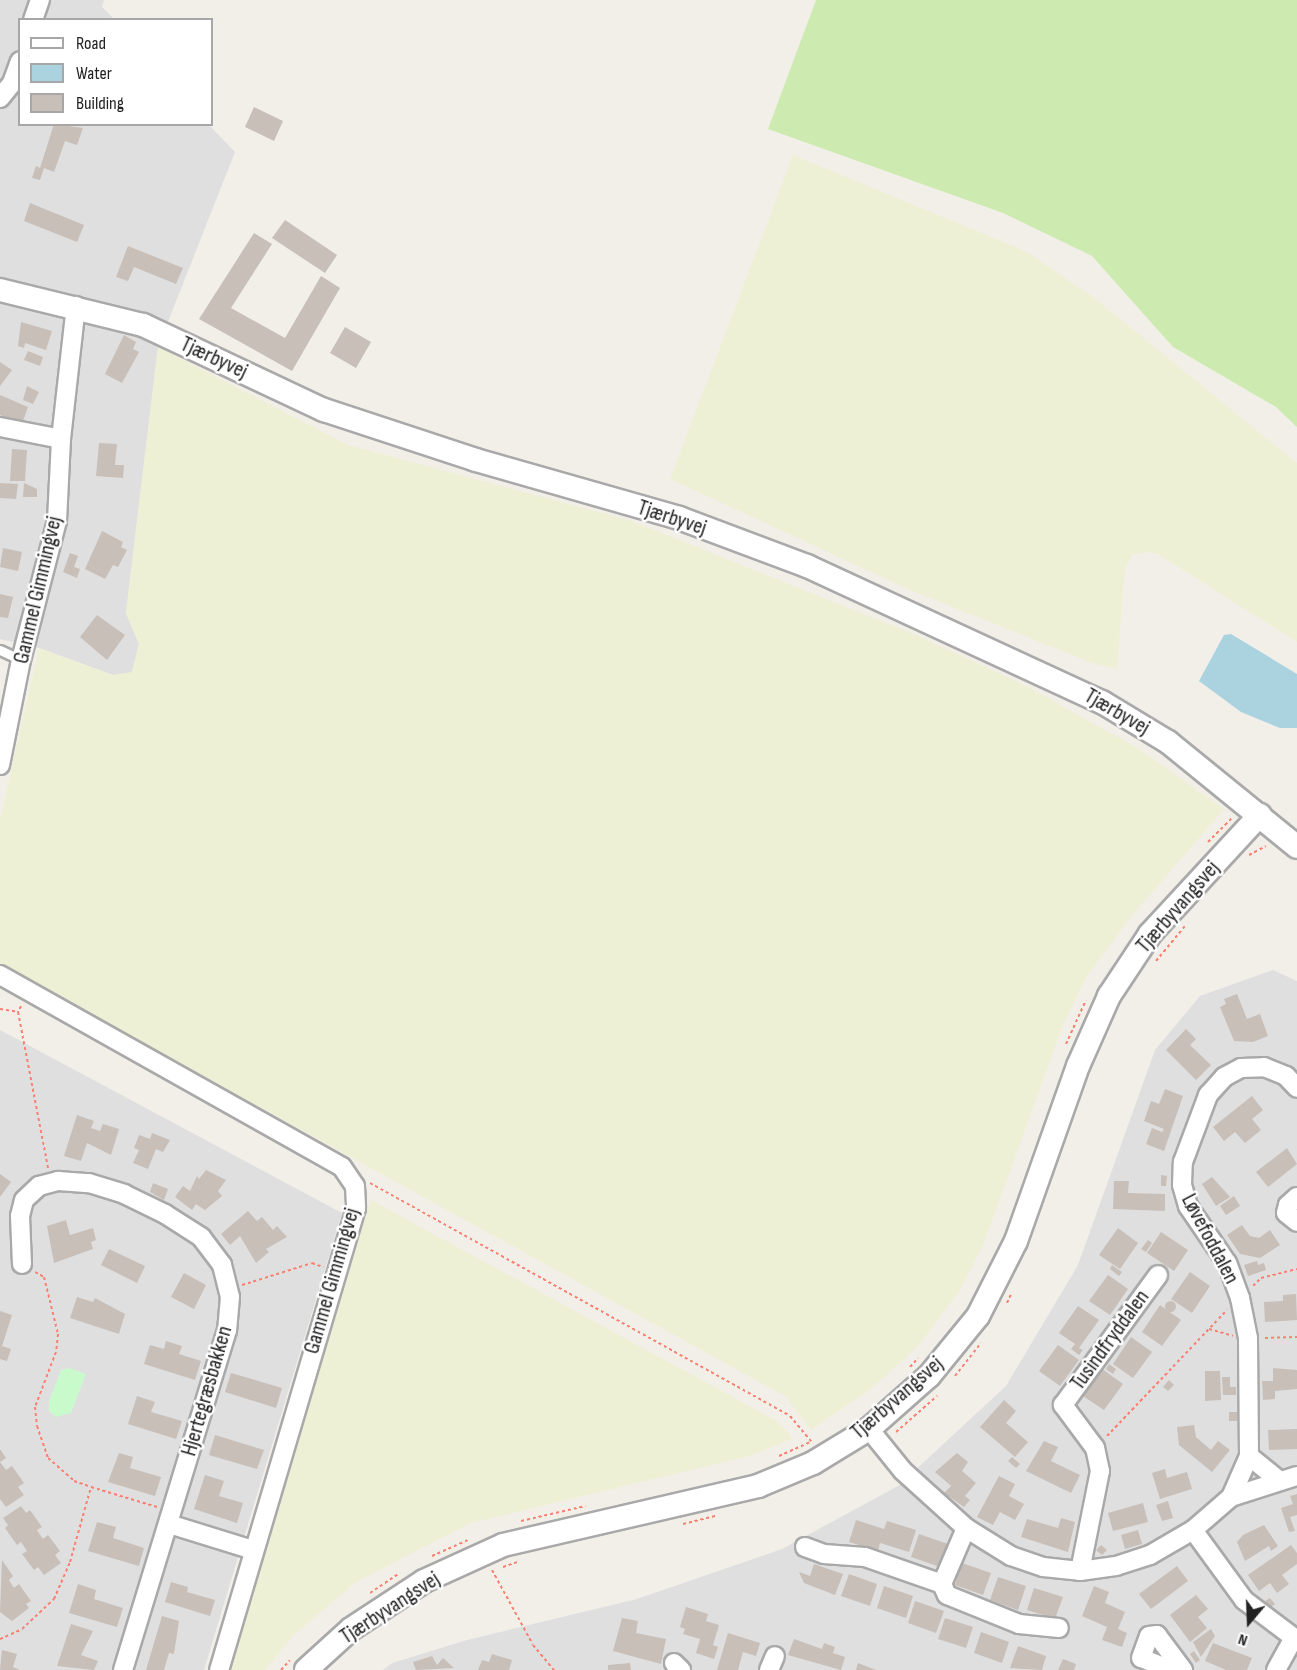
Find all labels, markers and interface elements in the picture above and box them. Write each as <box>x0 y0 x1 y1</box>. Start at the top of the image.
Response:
legend <box>18 18 213 126</box>
text: Road <box>76 33 106 54</box>
text: Water <box>76 63 112 84</box>
text: Building <box>76 93 124 114</box>
street label: Tjærbyvej <box>176 331 252 385</box>
street label: Tjærbyvej <box>634 494 710 542</box>
street label: Gammel Gimmingvej <box>8 514 68 666</box>
street label: Tjærbyvej <box>1080 683 1154 741</box>
street label: Tjærbyvangsvej <box>1131 855 1225 959</box>
street label: Løvefoddalen <box>1175 1189 1245 1289</box>
street label: Gammel Gimmingvej <box>299 1205 365 1357</box>
street label: Tusindfryddalen <box>1065 1285 1155 1395</box>
street label: Hjertegræsbakken <box>176 1323 238 1459</box>
street label: Tjærbyvangsvej <box>845 1351 949 1445</box>
street label: Tjærbyvangsvej <box>335 1566 445 1650</box>
north arrow <box>1219 1592 1279 1652</box>
text: N <box>1236 1629 1250 1650</box>

